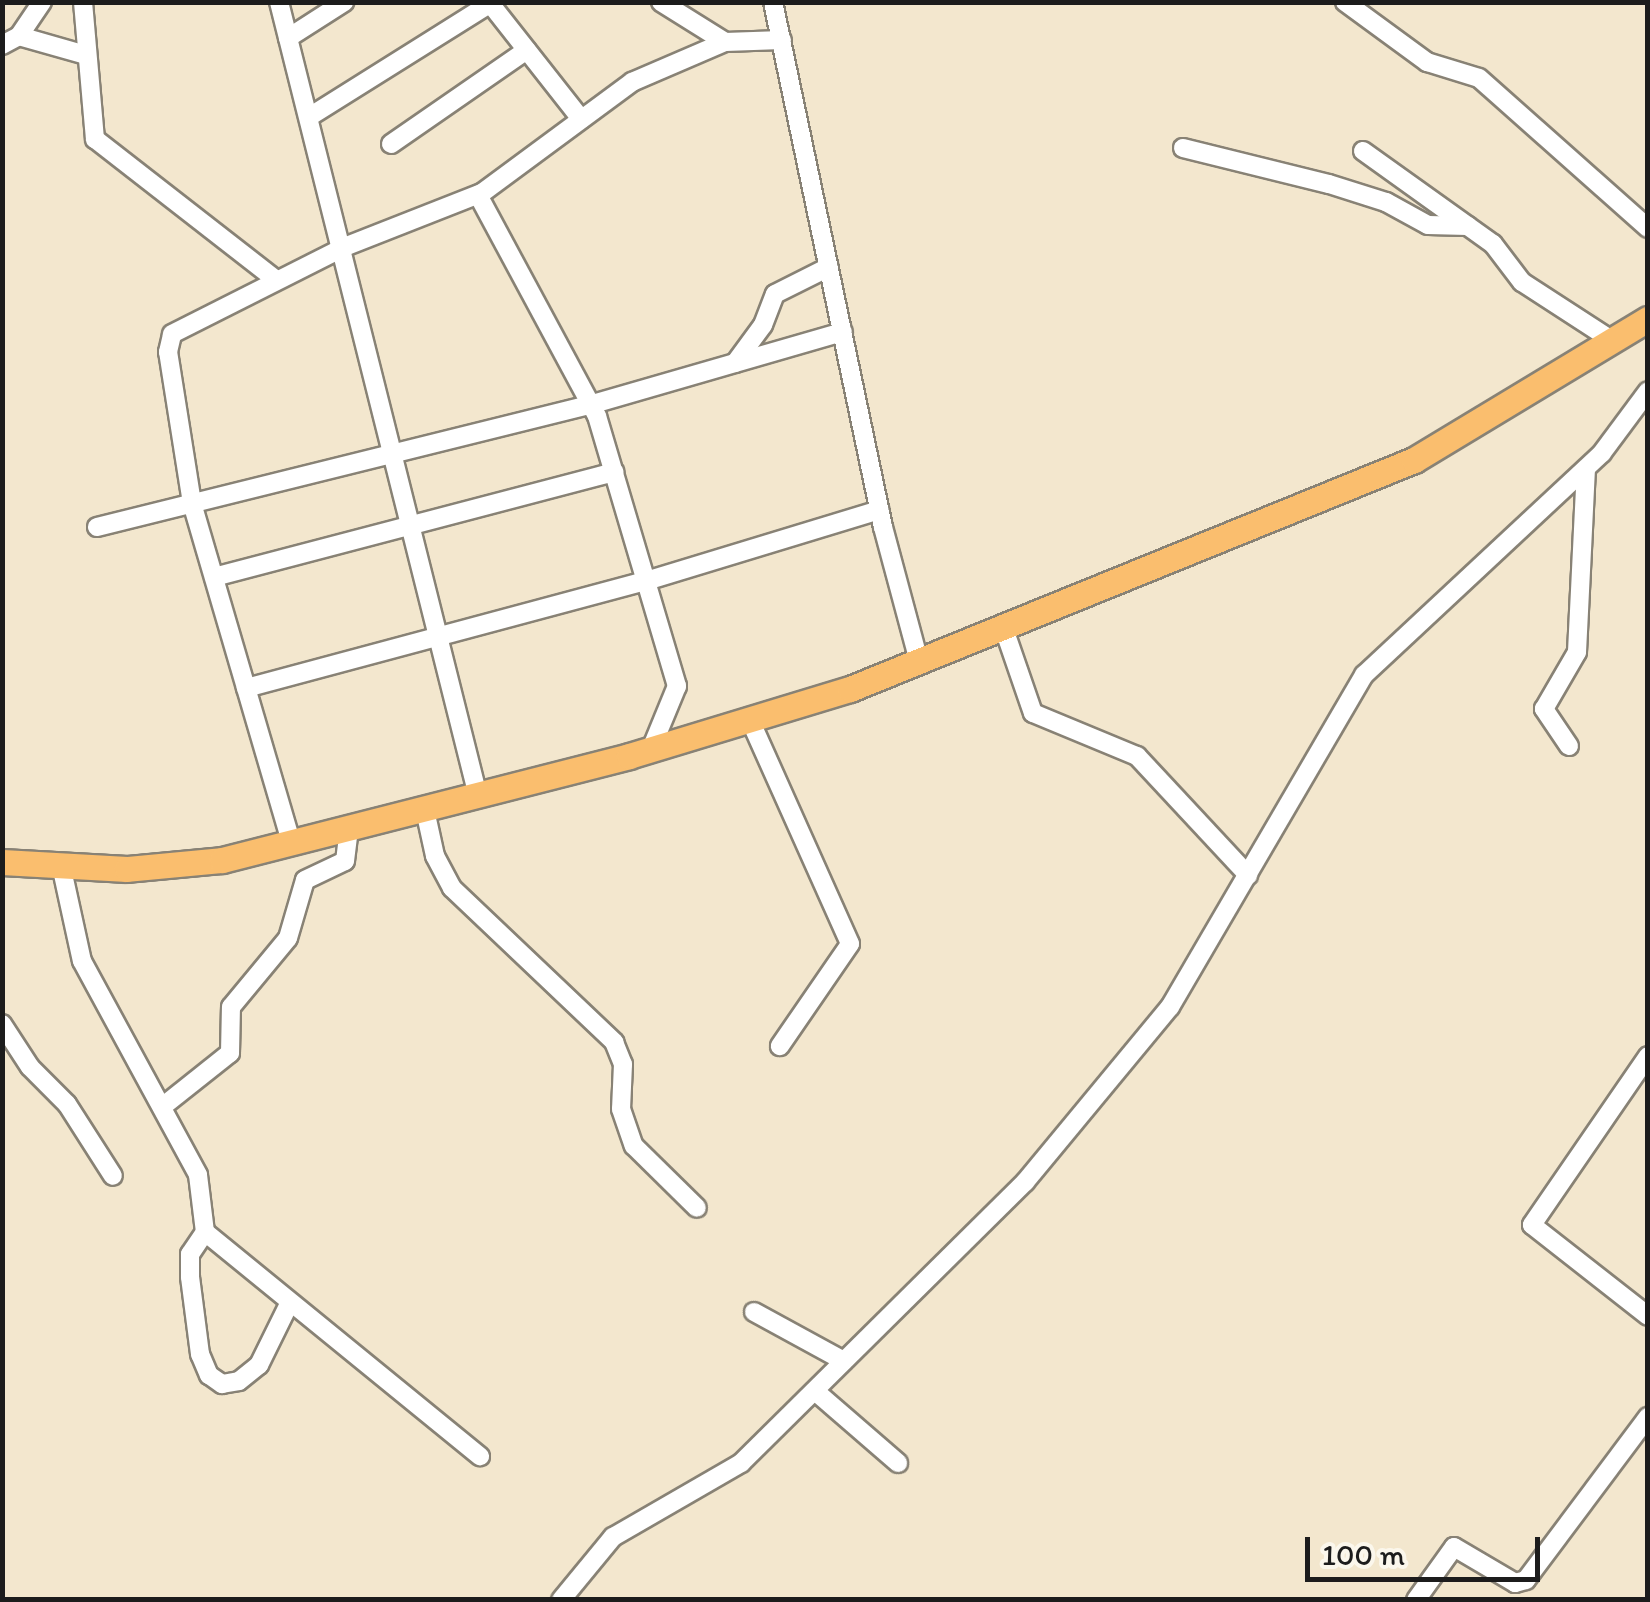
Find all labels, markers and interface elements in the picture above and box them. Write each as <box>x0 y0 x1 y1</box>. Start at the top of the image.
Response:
scale bar <box>1310 1517 1545 1579</box>
text: 100 m <box>1322 1536 1405 1573</box>

